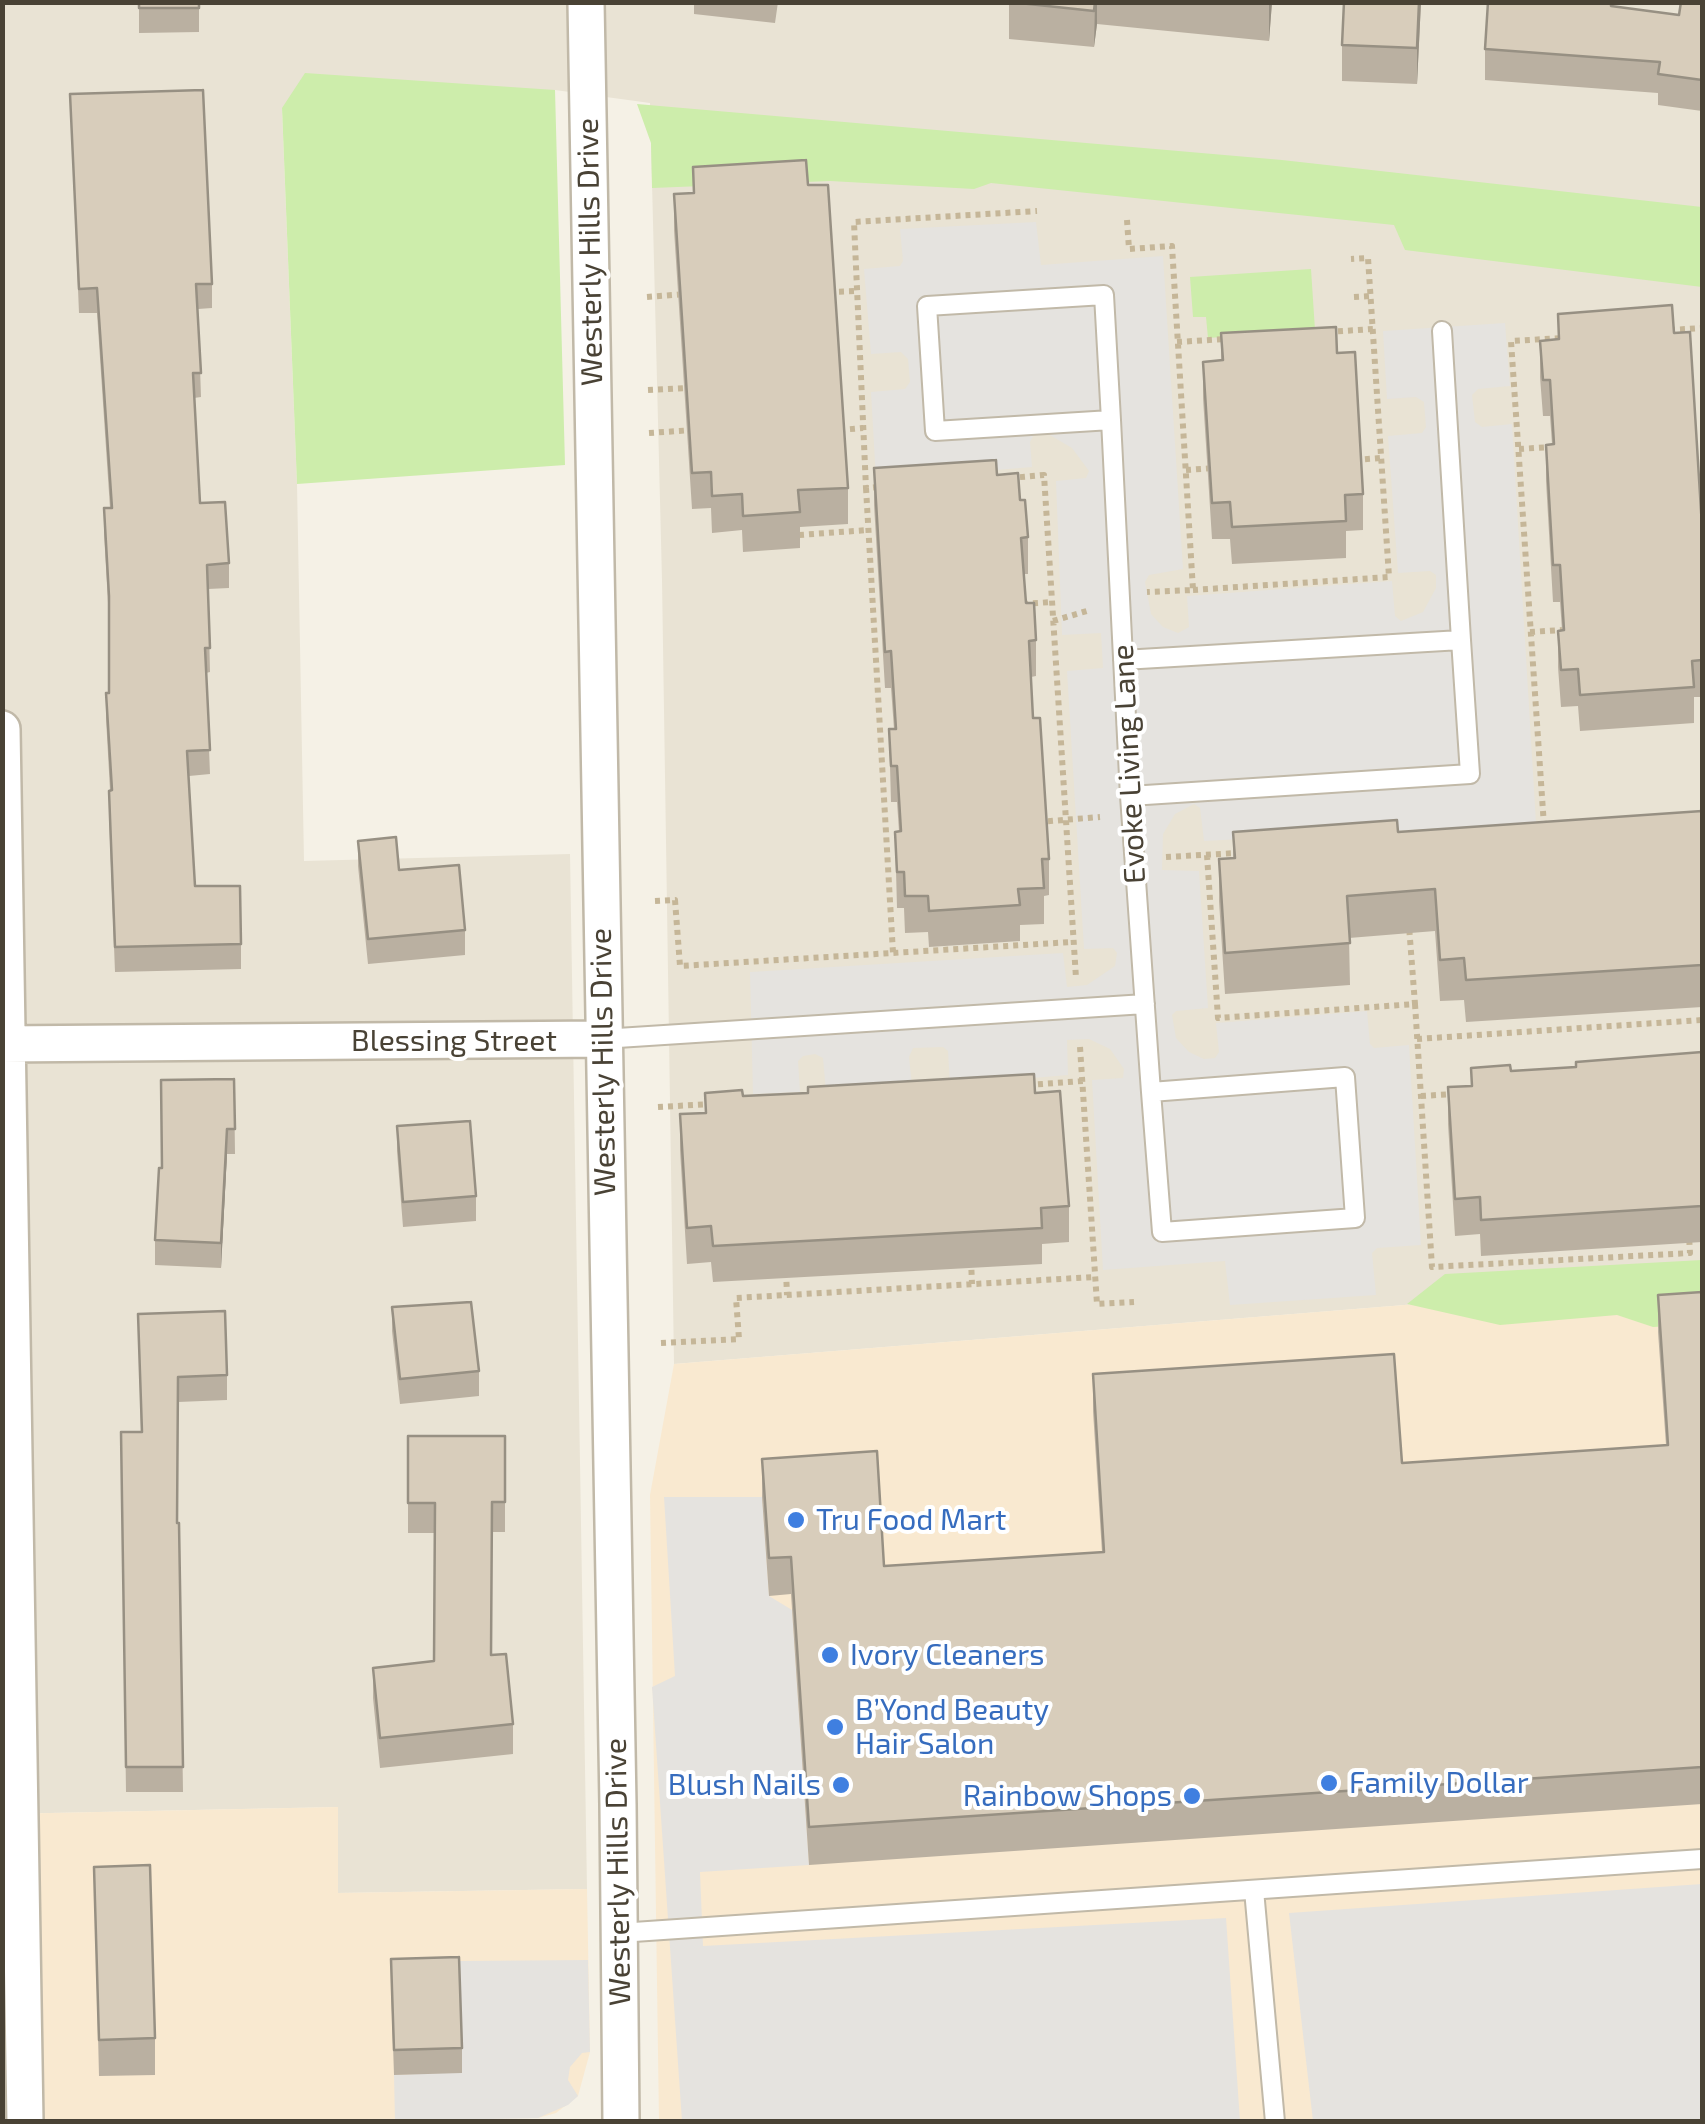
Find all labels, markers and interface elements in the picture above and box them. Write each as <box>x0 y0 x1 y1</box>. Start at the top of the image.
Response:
street label: Westerly Hills Drive <box>570 118 610 386</box>
street label: Evoke Living Lane <box>1105 643 1153 885</box>
street label: Westerly Hills Drive <box>583 928 623 1196</box>
street label: Blessing Street <box>351 1023 557 1059</box>
place label: Tru Food Mart <box>816 1502 1006 1538</box>
marker: Tru Food Mart <box>785 1509 807 1531</box>
place label: Ivory Cleaners <box>850 1637 1045 1673</box>
marker: Ivory Cleaners <box>819 1644 841 1666</box>
place label: B’Yond Beauty Hair Salon <box>855 1692 1049 1762</box>
marker: B’Yond Beauty Hair Salon <box>824 1716 846 1738</box>
street label: Westerly Hills Drive <box>598 1738 638 2006</box>
place label: Family Dollar <box>1349 1765 1529 1801</box>
place label: Blush Nails <box>668 1767 821 1803</box>
marker: Family Dollar <box>1318 1772 1340 1794</box>
marker: Blush Nails <box>830 1774 852 1796</box>
place label: Rainbow Shops <box>963 1778 1172 1814</box>
marker: Rainbow Shops <box>1181 1785 1203 1807</box>

